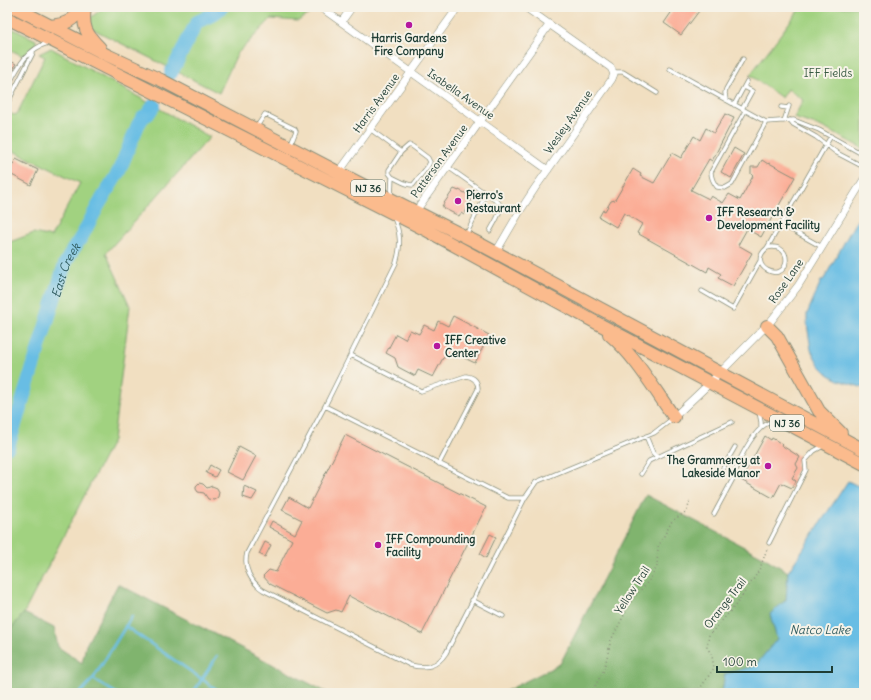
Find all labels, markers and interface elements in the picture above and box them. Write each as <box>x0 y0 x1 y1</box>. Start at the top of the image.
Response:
marker: Harris Gardens Fire Company <box>404 20 414 30</box>
place label: Harris Gardens Fire Company <box>371 31 447 59</box>
street label: Isabella Avenue <box>425 66 497 122</box>
park label: IFF Fields <box>804 66 852 80</box>
street label: Harris Avenue <box>350 70 402 135</box>
street label: Wesley Avenue <box>541 87 595 157</box>
street label: Patterson Avenue <box>408 121 470 200</box>
road number: NJ 36 <box>351 180 385 196</box>
place label: Pierro's Restaurant <box>466 188 521 215</box>
marker: Pierro's Restaurant <box>453 196 463 206</box>
place label: IFF Research & Development Facility <box>717 205 820 233</box>
marker: IFF Research & Development Facility <box>704 213 714 223</box>
water label: East Creek <box>48 239 83 299</box>
street label: Rose Lane <box>766 256 806 306</box>
place label: IFF Creative Center <box>445 333 506 360</box>
marker: IFF Creative Center <box>432 341 442 351</box>
road number: NJ 36 <box>770 415 804 431</box>
place label: The Grammercy at Lakeside Manor <box>667 453 761 480</box>
marker: The Grammercy at Lakeside Manor <box>763 461 773 471</box>
place label: IFF Compounding Facility <box>386 532 476 560</box>
marker: IFF Compounding Facility <box>373 540 383 550</box>
street label: Yellow Trail <box>611 563 653 617</box>
street label: Orange Trail <box>701 575 749 631</box>
water label: Natco Lake <box>790 622 852 637</box>
scale bar <box>717 648 832 674</box>
text: 100 m <box>723 654 757 669</box>

